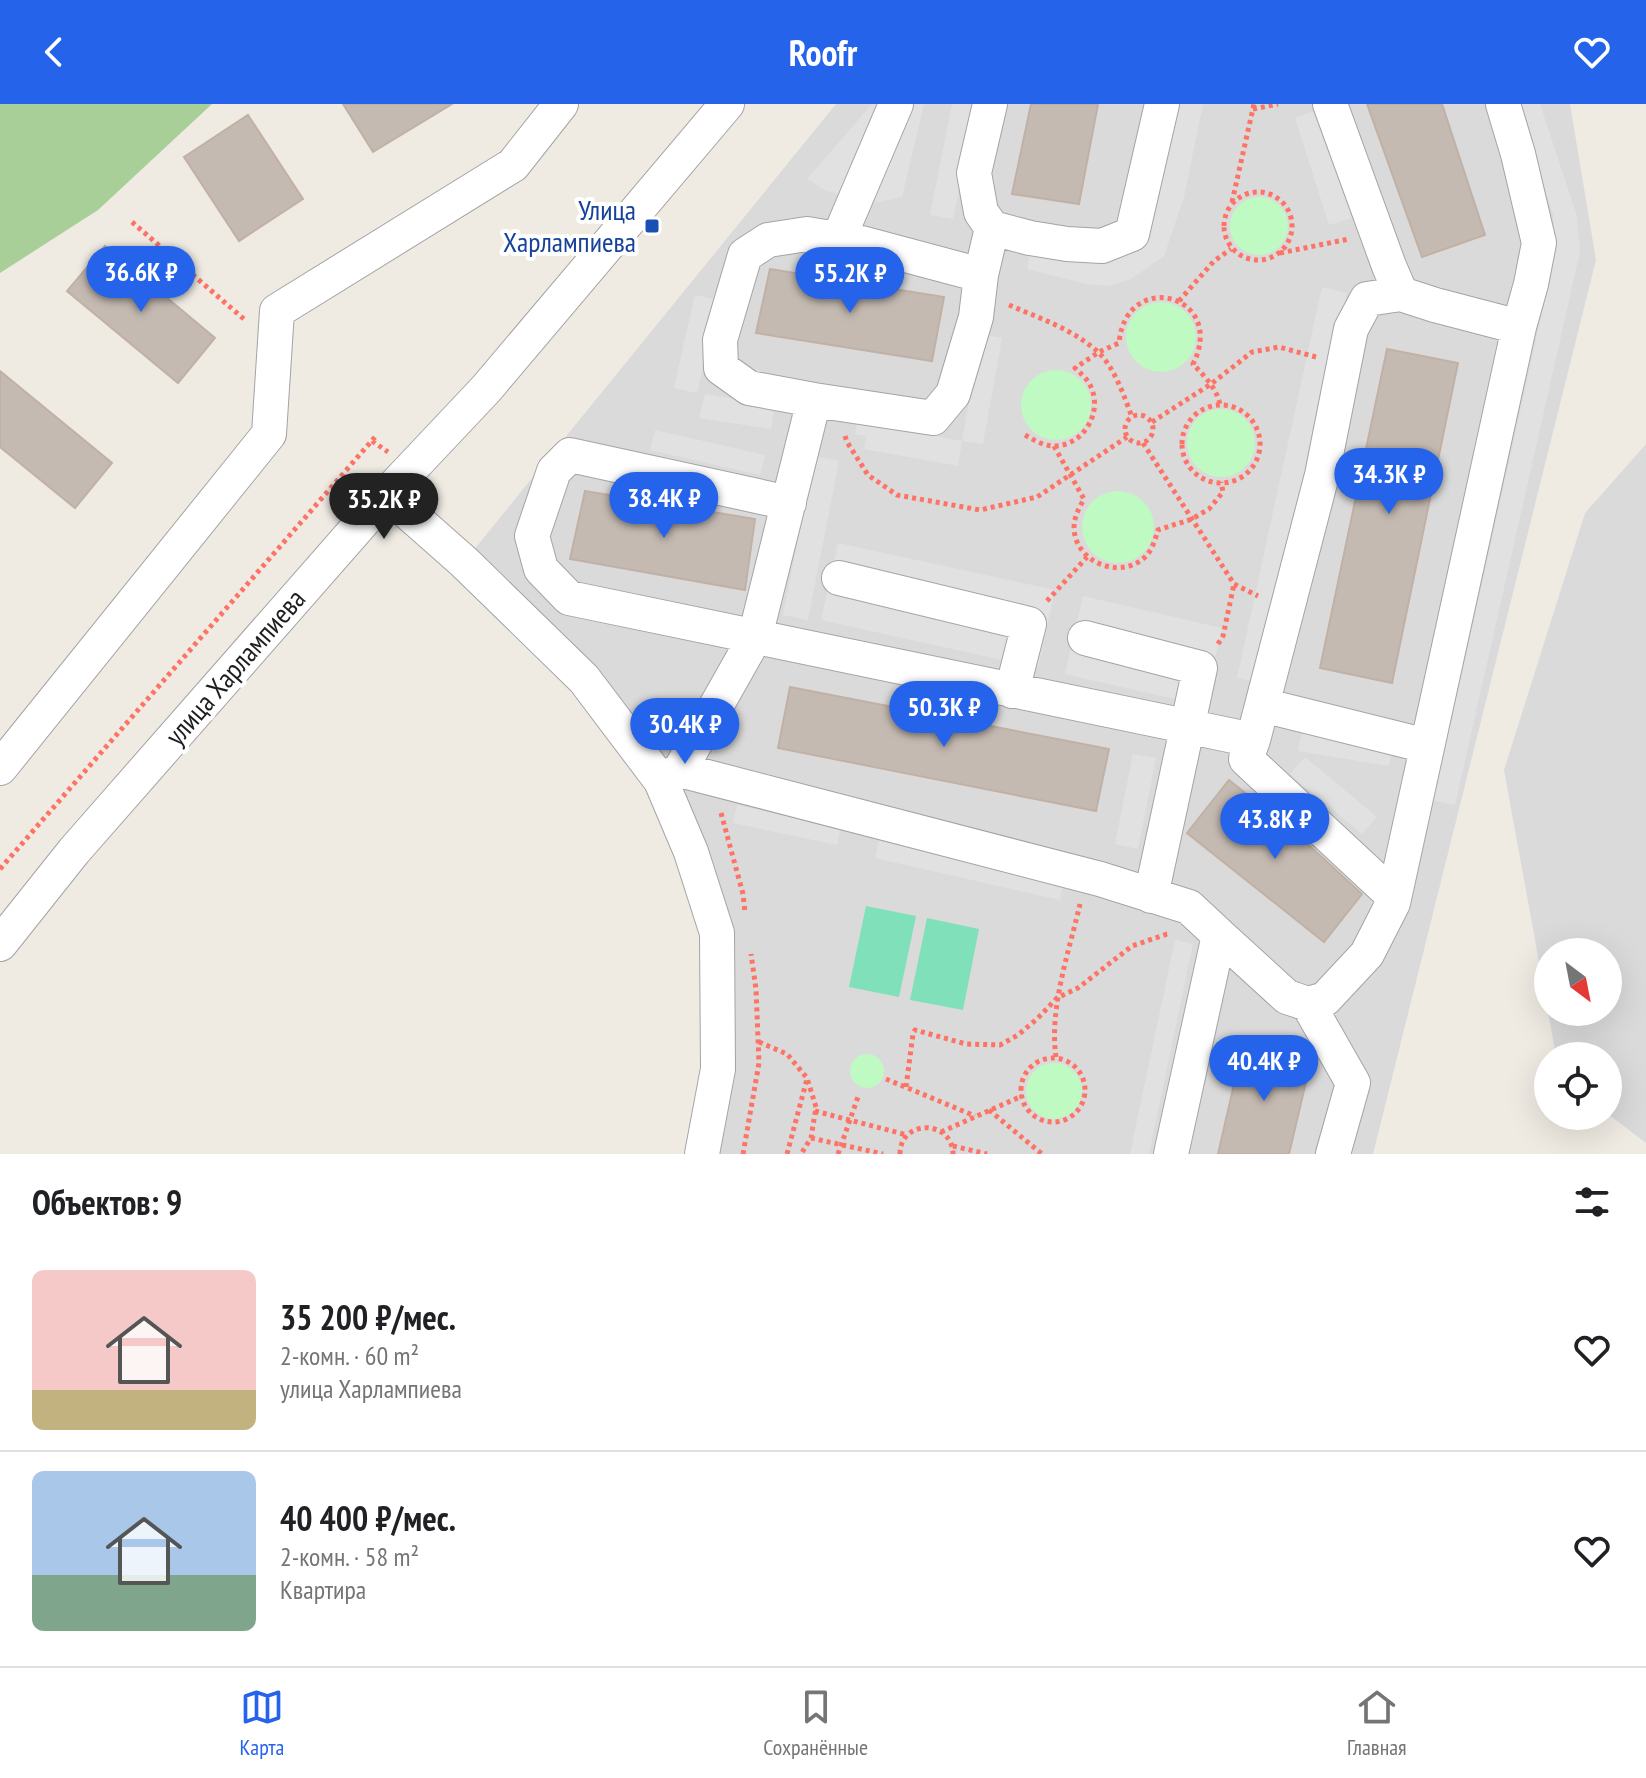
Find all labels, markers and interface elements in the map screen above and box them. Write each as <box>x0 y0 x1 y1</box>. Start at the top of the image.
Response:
text: Roofr <box>789 29 857 76</box>
icon: back <box>32 30 76 74</box>
icon: heart <box>1570 30 1614 74</box>
place label: Улица Харлампиева <box>503 191 636 260</box>
marker: Улица Харлампиева <box>643 217 661 235</box>
pin: 36.6K ₽ <box>67 246 215 314</box>
pin: 55.2K ₽ <box>776 247 924 315</box>
text: 36.6K ₽ <box>104 255 178 288</box>
text: 55.2K ₽ <box>813 256 887 289</box>
pin: 34.3K ₽ <box>1315 448 1463 516</box>
text: 34.3K ₽ <box>1352 457 1426 490</box>
pin: 38.4K ₽ <box>590 472 738 540</box>
pin: 35.2K ₽ <box>310 473 458 541</box>
text: 38.4K ₽ <box>627 481 701 514</box>
text: 35.2K ₽ <box>347 482 421 515</box>
street label: улица Харлампиева <box>156 581 313 753</box>
pin: 50.3K ₽ <box>870 681 1018 749</box>
text: 50.3K ₽ <box>907 690 981 723</box>
pin: 30.4K ₽ <box>611 698 759 766</box>
text: 30.4K ₽ <box>648 707 722 740</box>
pin: 43.8K ₽ <box>1201 793 1349 861</box>
text: 43.8K ₽ <box>1238 802 1312 835</box>
north arrow <box>1534 938 1622 1026</box>
map controls <box>1534 938 1622 1130</box>
pin: 40.4K ₽ <box>1190 1035 1338 1103</box>
button: locate <box>1534 1042 1622 1130</box>
text: 40.4K ₽ <box>1227 1044 1301 1077</box>
text: Объектов: 9 <box>32 1180 182 1224</box>
icon: filters <box>1570 1180 1614 1224</box>
text: 35 200 ₽/мес. <box>280 1295 456 1339</box>
icon: home <box>96 1302 192 1398</box>
icon: heart <box>1570 1328 1614 1372</box>
text: 2-комн. · 60 m² <box>280 1339 419 1372</box>
text: улица Харлампиева <box>280 1372 462 1405</box>
text: 40 400 ₽/мес. <box>280 1496 456 1540</box>
icon: home <box>96 1503 192 1599</box>
icon: heart <box>1570 1529 1614 1573</box>
text: 2-комн. · 58 m² <box>280 1540 419 1573</box>
text: Квартира <box>280 1573 366 1606</box>
tab: Карта <box>240 1685 284 1761</box>
tab: Сохранённые <box>763 1685 868 1761</box>
tab: Главная <box>1347 1685 1407 1761</box>

